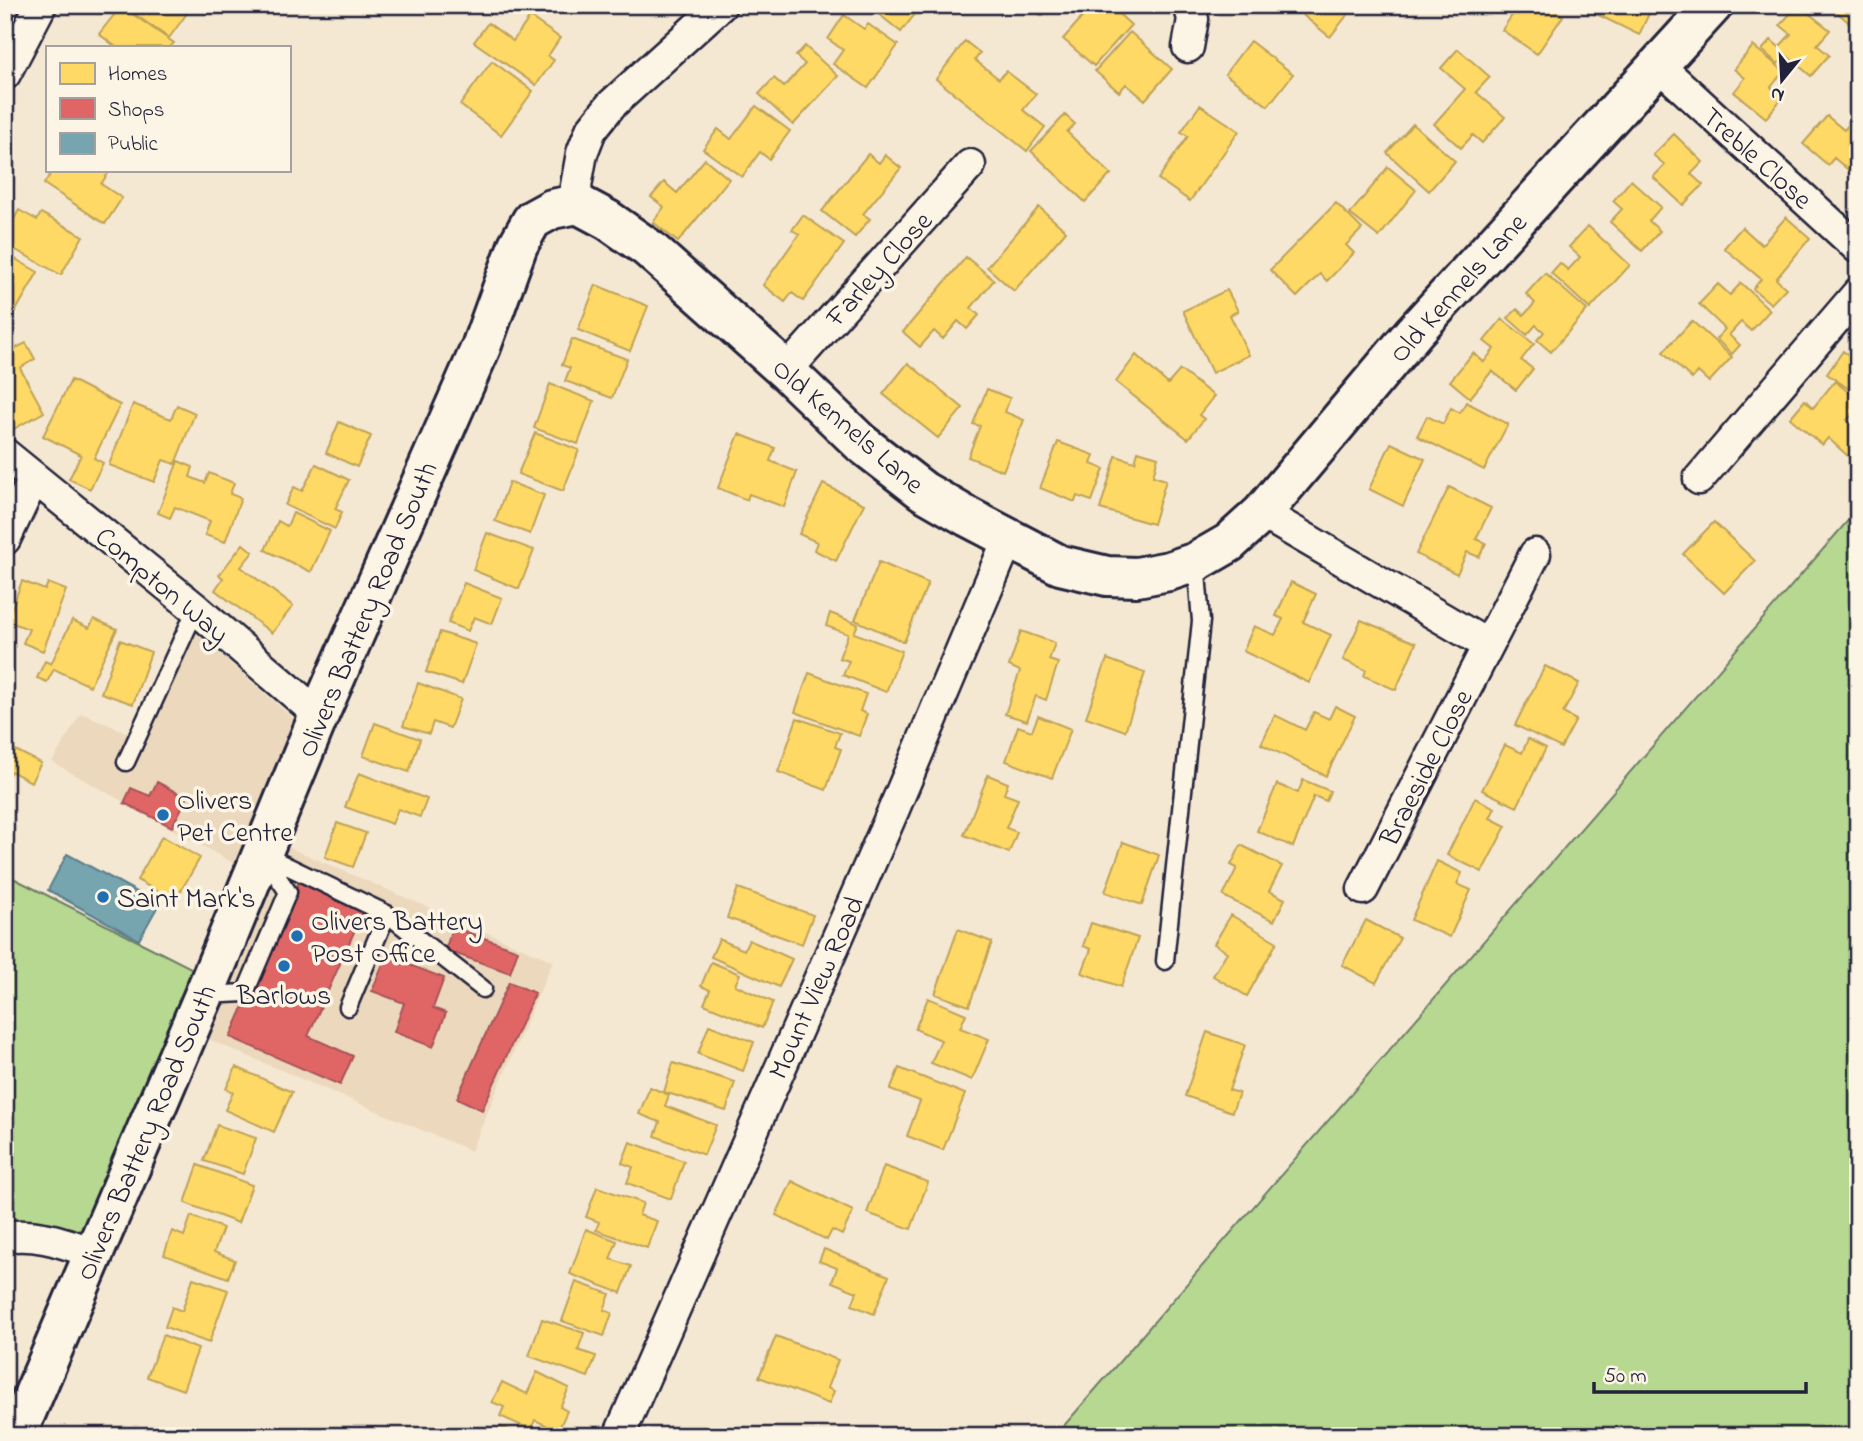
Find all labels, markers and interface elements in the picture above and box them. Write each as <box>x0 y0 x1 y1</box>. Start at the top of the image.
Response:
legend <box>46 46 290 172</box>
north arrow <box>1748 46 1818 116</box>
text: Homes <box>108 60 168 90</box>
text: N <box>1767 79 1788 109</box>
text: Shops <box>108 96 165 126</box>
street label: Treble Close <box>1691 99 1821 221</box>
text: Public <box>108 130 159 160</box>
street label: Farley Close <box>817 203 944 338</box>
street label: Old Kennels Lane <box>1381 205 1539 374</box>
street label: Old Kennels Lane <box>762 350 932 506</box>
street label: Olivers Battery Road South <box>288 456 450 765</box>
street label: Compton Way <box>85 518 237 655</box>
street label: Braeside Close <box>1371 683 1485 855</box>
place label: Olivers Pet Centre <box>177 782 293 855</box>
marker: Olivers Pet Centre <box>155 807 171 823</box>
place label: Saint Mark's <box>117 880 256 921</box>
marker: Saint Mark's <box>95 889 111 905</box>
street label: Mount View Road <box>760 890 877 1086</box>
place label: Olivers Battery Post Office <box>311 903 483 976</box>
marker: Olivers Battery Post Office <box>289 928 305 944</box>
marker: Barlows <box>276 958 292 974</box>
place label: Barlows <box>236 977 331 1018</box>
street label: Olivers Battery Road South <box>67 979 229 1288</box>
scale bar <box>1594 1350 1805 1394</box>
text: 50 m <box>1604 1362 1647 1392</box>

